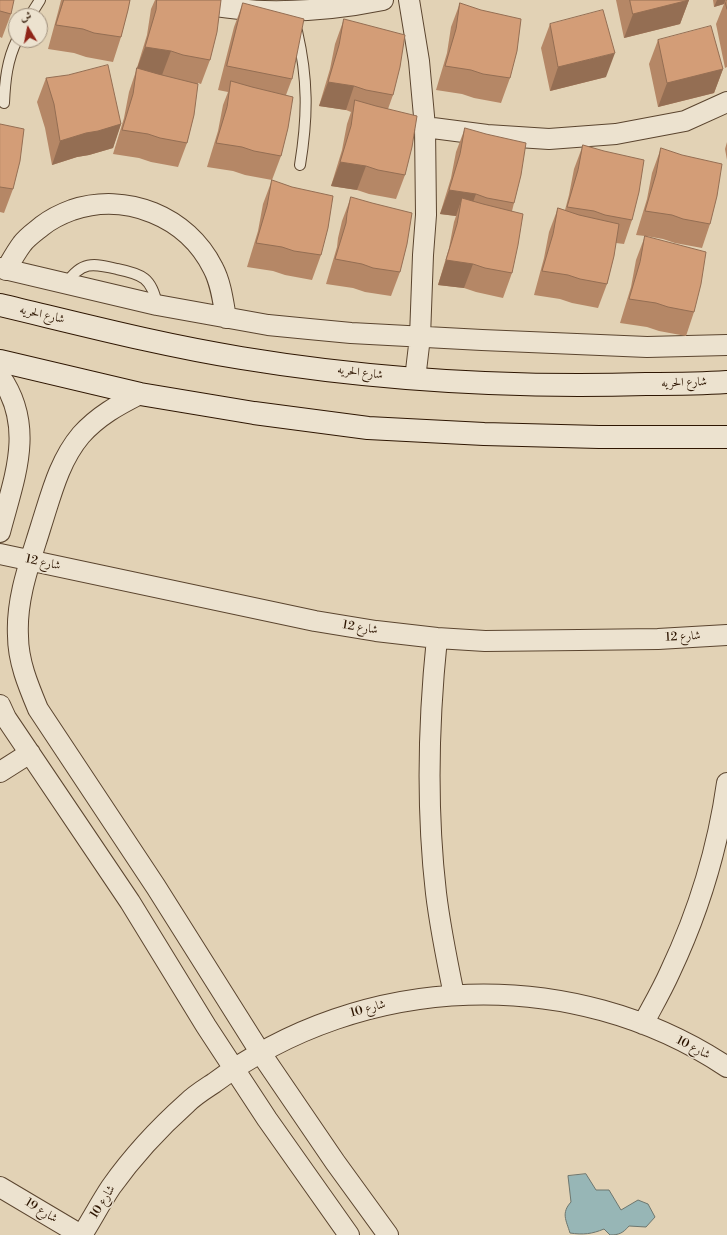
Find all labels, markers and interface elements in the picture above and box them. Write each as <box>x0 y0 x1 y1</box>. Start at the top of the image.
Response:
north arrow <box>8 8 48 48</box>
text: ش <box>19 9 33 25</box>
street label: شارع الحريه <box>18 303 66 327</box>
street label: شارع الحريه <box>336 363 384 383</box>
street label: شارع الحريه <box>661 375 707 391</box>
street label: شارع 12 <box>24 552 62 574</box>
street label: شارع 12 <box>341 618 379 638</box>
street label: شارع 12 <box>665 629 701 645</box>
street label: شارع 10 <box>349 997 387 1021</box>
street label: شارع 10 <box>674 1033 712 1063</box>
street label: شارع 10 <box>87 1183 119 1221</box>
street label: شارع 19 <box>22 1196 60 1226</box>

